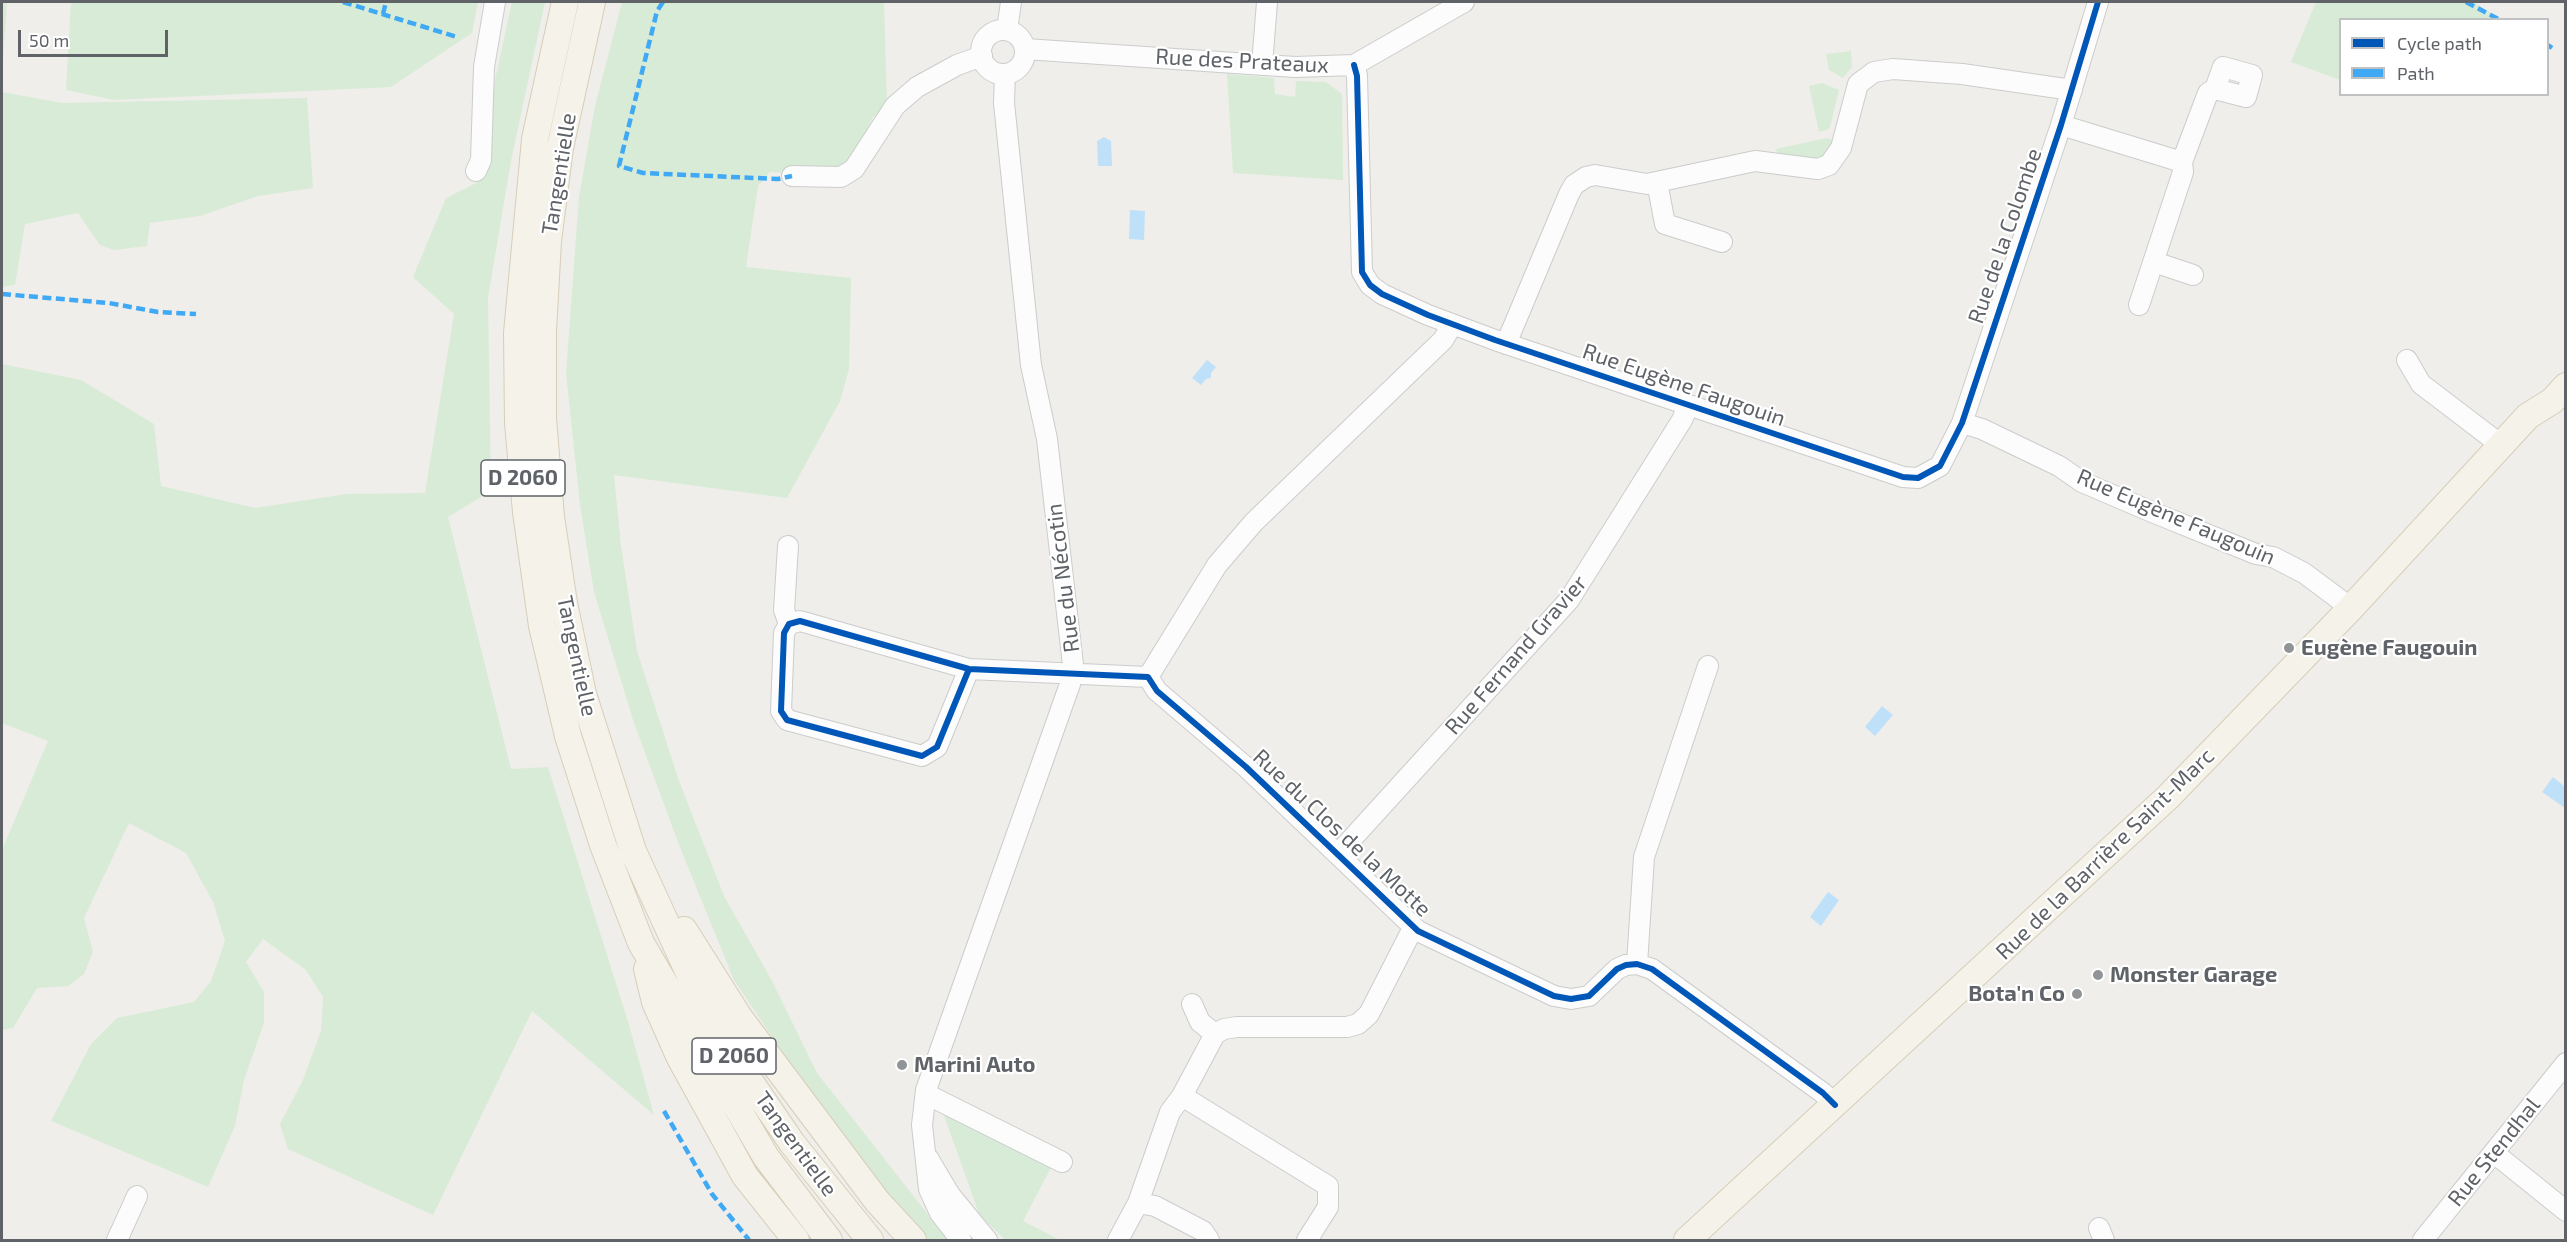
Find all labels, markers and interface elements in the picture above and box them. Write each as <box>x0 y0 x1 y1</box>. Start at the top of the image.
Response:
scale bar <box>21 18 171 56</box>
legend <box>2339 18 2549 96</box>
text: 50 m <box>29 29 69 51</box>
text: Cycle path <box>2397 32 2482 54</box>
street label: Rue des Prateaux <box>1155 43 1329 79</box>
text: Path <box>2397 62 2435 84</box>
street label: Tangentielle <box>536 111 582 237</box>
street label: Rue de la Colombe <box>1963 145 2047 327</box>
street label: Rue Eugène Faugouin <box>1579 338 1789 432</box>
road number: D 2060 <box>481 460 565 496</box>
street label: Rue Eugène Faugouin <box>2073 463 2279 571</box>
street label: Rue du Nécotin <box>1041 502 1085 654</box>
street label: Rue Fernand Gravier <box>1440 570 1592 740</box>
street label: Tangentielle <box>551 593 603 719</box>
place label: Eugène Faugouin <box>2301 635 2478 661</box>
marker: Eugène Faugouin <box>2282 641 2296 655</box>
street label: Rue de la Barrière Saint-Marc <box>1990 743 2220 965</box>
street label: Rue du Clos de la Motte <box>1248 744 1436 922</box>
place label: Monster Garage <box>2110 962 2277 988</box>
marker: Monster Garage <box>2091 968 2105 982</box>
place label: Bota'n Co <box>1968 981 2065 1007</box>
marker: Bota'n Co <box>2070 987 2084 1001</box>
road number: D 2060 <box>692 1038 776 1074</box>
place label: Marini Auto <box>914 1052 1036 1078</box>
marker: Marini Auto <box>895 1058 909 1072</box>
street label: Tangentielle <box>749 1087 843 1201</box>
street label: Rue Stendhal <box>2442 1092 2546 1212</box>

